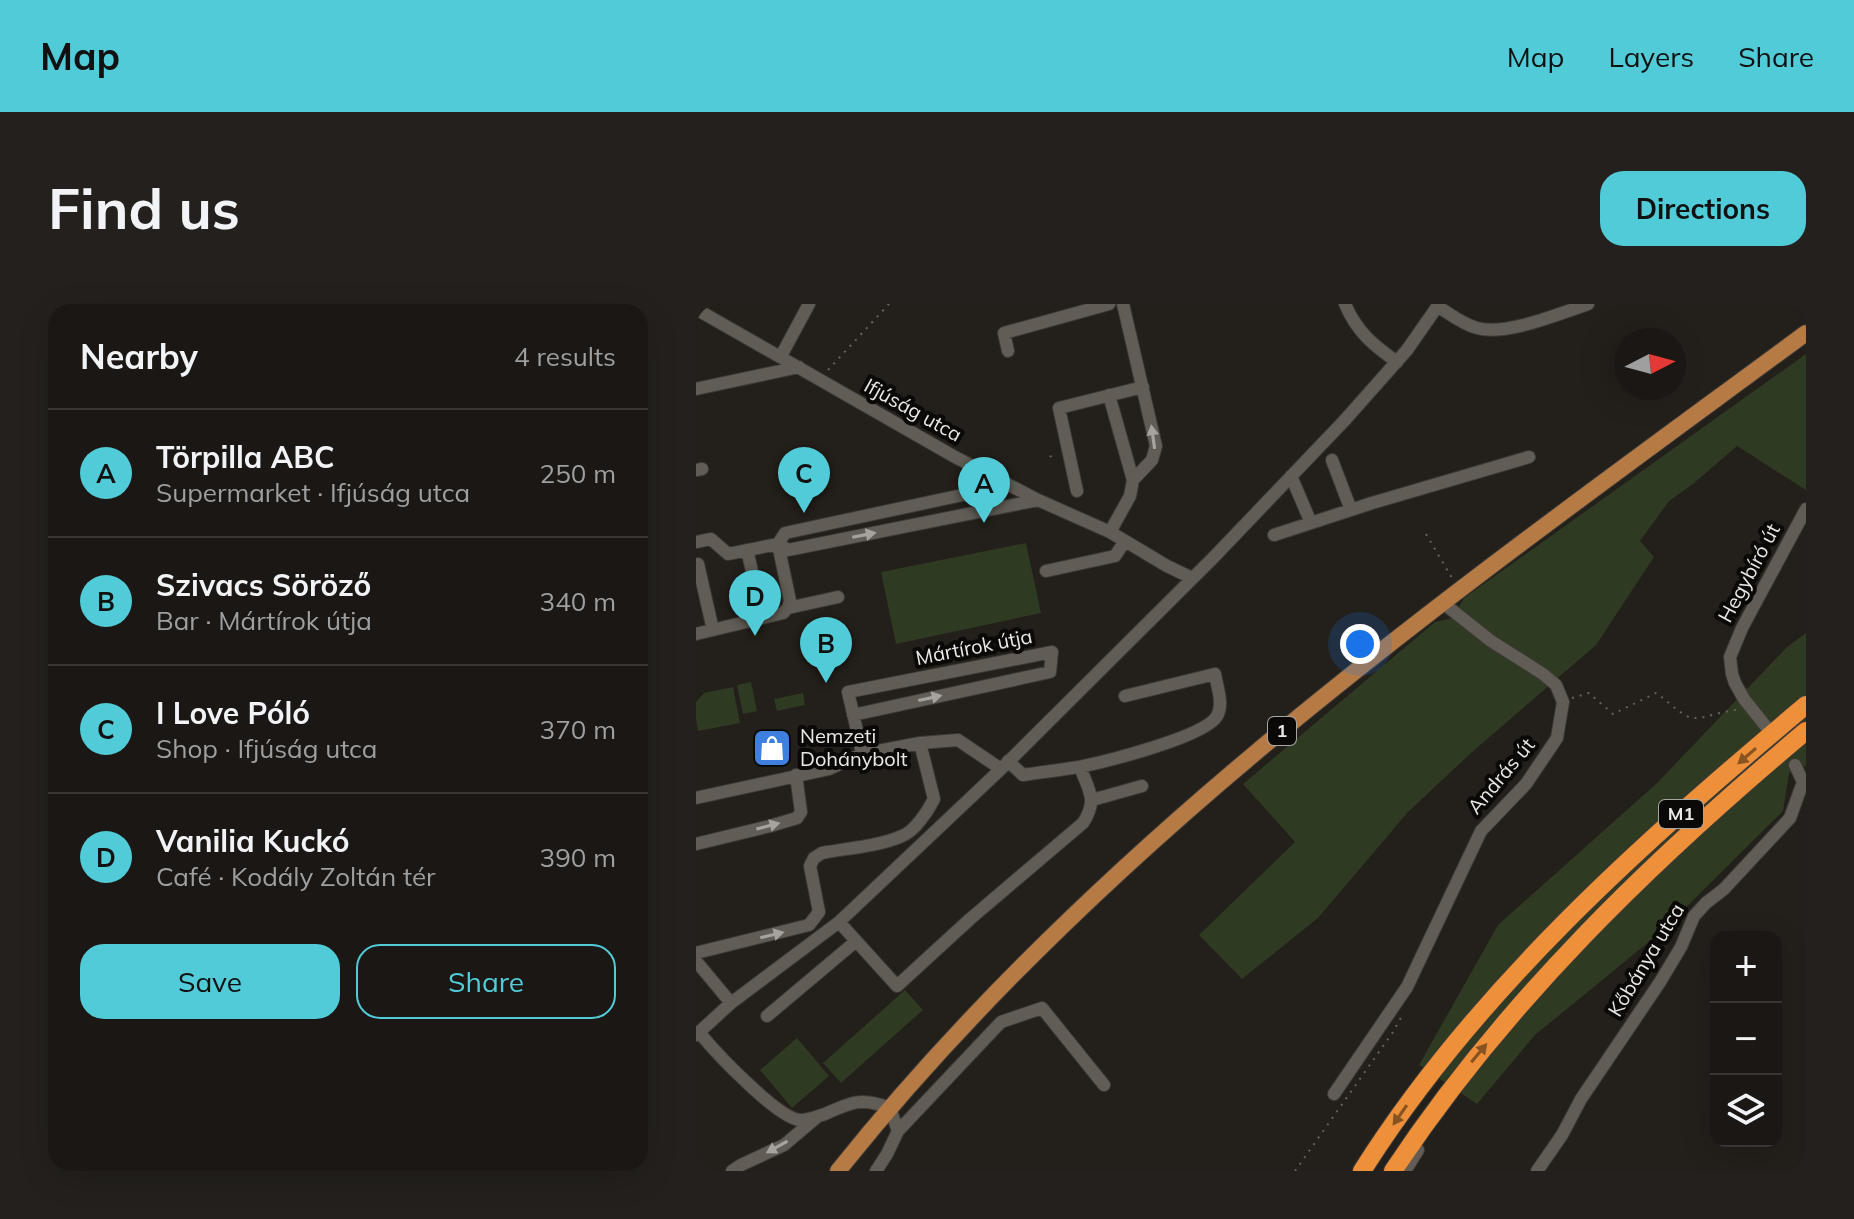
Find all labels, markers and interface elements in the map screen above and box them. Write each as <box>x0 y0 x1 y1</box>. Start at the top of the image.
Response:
text: Map <box>40 32 120 80</box>
text: Map <box>1507 39 1564 74</box>
text: Layers <box>1608 39 1694 74</box>
text: Share <box>1738 39 1814 74</box>
button: Directions <box>1600 171 1806 246</box>
text: Find us <box>48 173 240 243</box>
north arrow <box>1614 328 1686 400</box>
text: Nearby <box>80 335 198 378</box>
text: 4 results <box>514 340 616 373</box>
street label: Ifjúság utca <box>860 373 966 447</box>
one-way arrow <box>1146 424 1159 449</box>
text: Törpilla ABC <box>156 438 334 476</box>
pin: C <box>778 447 830 513</box>
text: A <box>96 457 116 490</box>
text: 250 m <box>540 457 616 490</box>
pin: A <box>958 457 1010 523</box>
text: Supermarket · Ifjúság utca <box>156 476 470 509</box>
street label: Hegybíró út <box>1712 519 1785 626</box>
one-way arrow <box>852 528 877 541</box>
text: Szivacs Söröző <box>156 566 371 604</box>
pin: D <box>729 570 781 636</box>
text: B <box>97 585 115 618</box>
text: 340 m <box>540 585 616 618</box>
text: Bar · Mártírok útja <box>156 604 372 637</box>
pin: B <box>800 617 852 683</box>
street label: Mártírok útja <box>914 623 1034 670</box>
your location <box>1340 624 1380 664</box>
one-way arrow <box>917 691 942 704</box>
text: I Love Póló <box>156 694 310 732</box>
text: C <box>97 713 115 746</box>
text: 370 m <box>540 713 616 746</box>
road number: 1 <box>1268 717 1296 745</box>
place label: Nemzeti Dohánybolt <box>800 723 908 771</box>
shop icon: Nemzeti Dohánybolt <box>751 727 793 769</box>
text: Shop · Ifjúság utca <box>156 732 377 765</box>
street label: András út <box>1462 733 1540 819</box>
one-way arrow <box>1737 747 1757 764</box>
road number: M1 <box>1659 800 1703 828</box>
one-way arrow <box>755 820 780 832</box>
text: Vanilia Kuckó <box>156 822 350 860</box>
text: D <box>96 841 116 874</box>
text: 390 m <box>540 841 616 874</box>
text: Café · Kodály Zoltán tér <box>156 860 436 893</box>
street label: Kőbánya utca <box>1602 899 1689 1021</box>
one-way arrow <box>759 928 784 941</box>
map controls <box>1710 931 1782 1147</box>
button: + <box>1710 931 1782 1003</box>
button: Save <box>80 944 340 1019</box>
button: Share <box>356 944 616 1019</box>
button: − <box>1710 1003 1782 1075</box>
one-way arrow <box>1470 1044 1487 1064</box>
button: layers <box>1710 1075 1782 1147</box>
one-way arrow <box>1393 1105 1408 1126</box>
one-way arrow <box>766 1140 789 1154</box>

